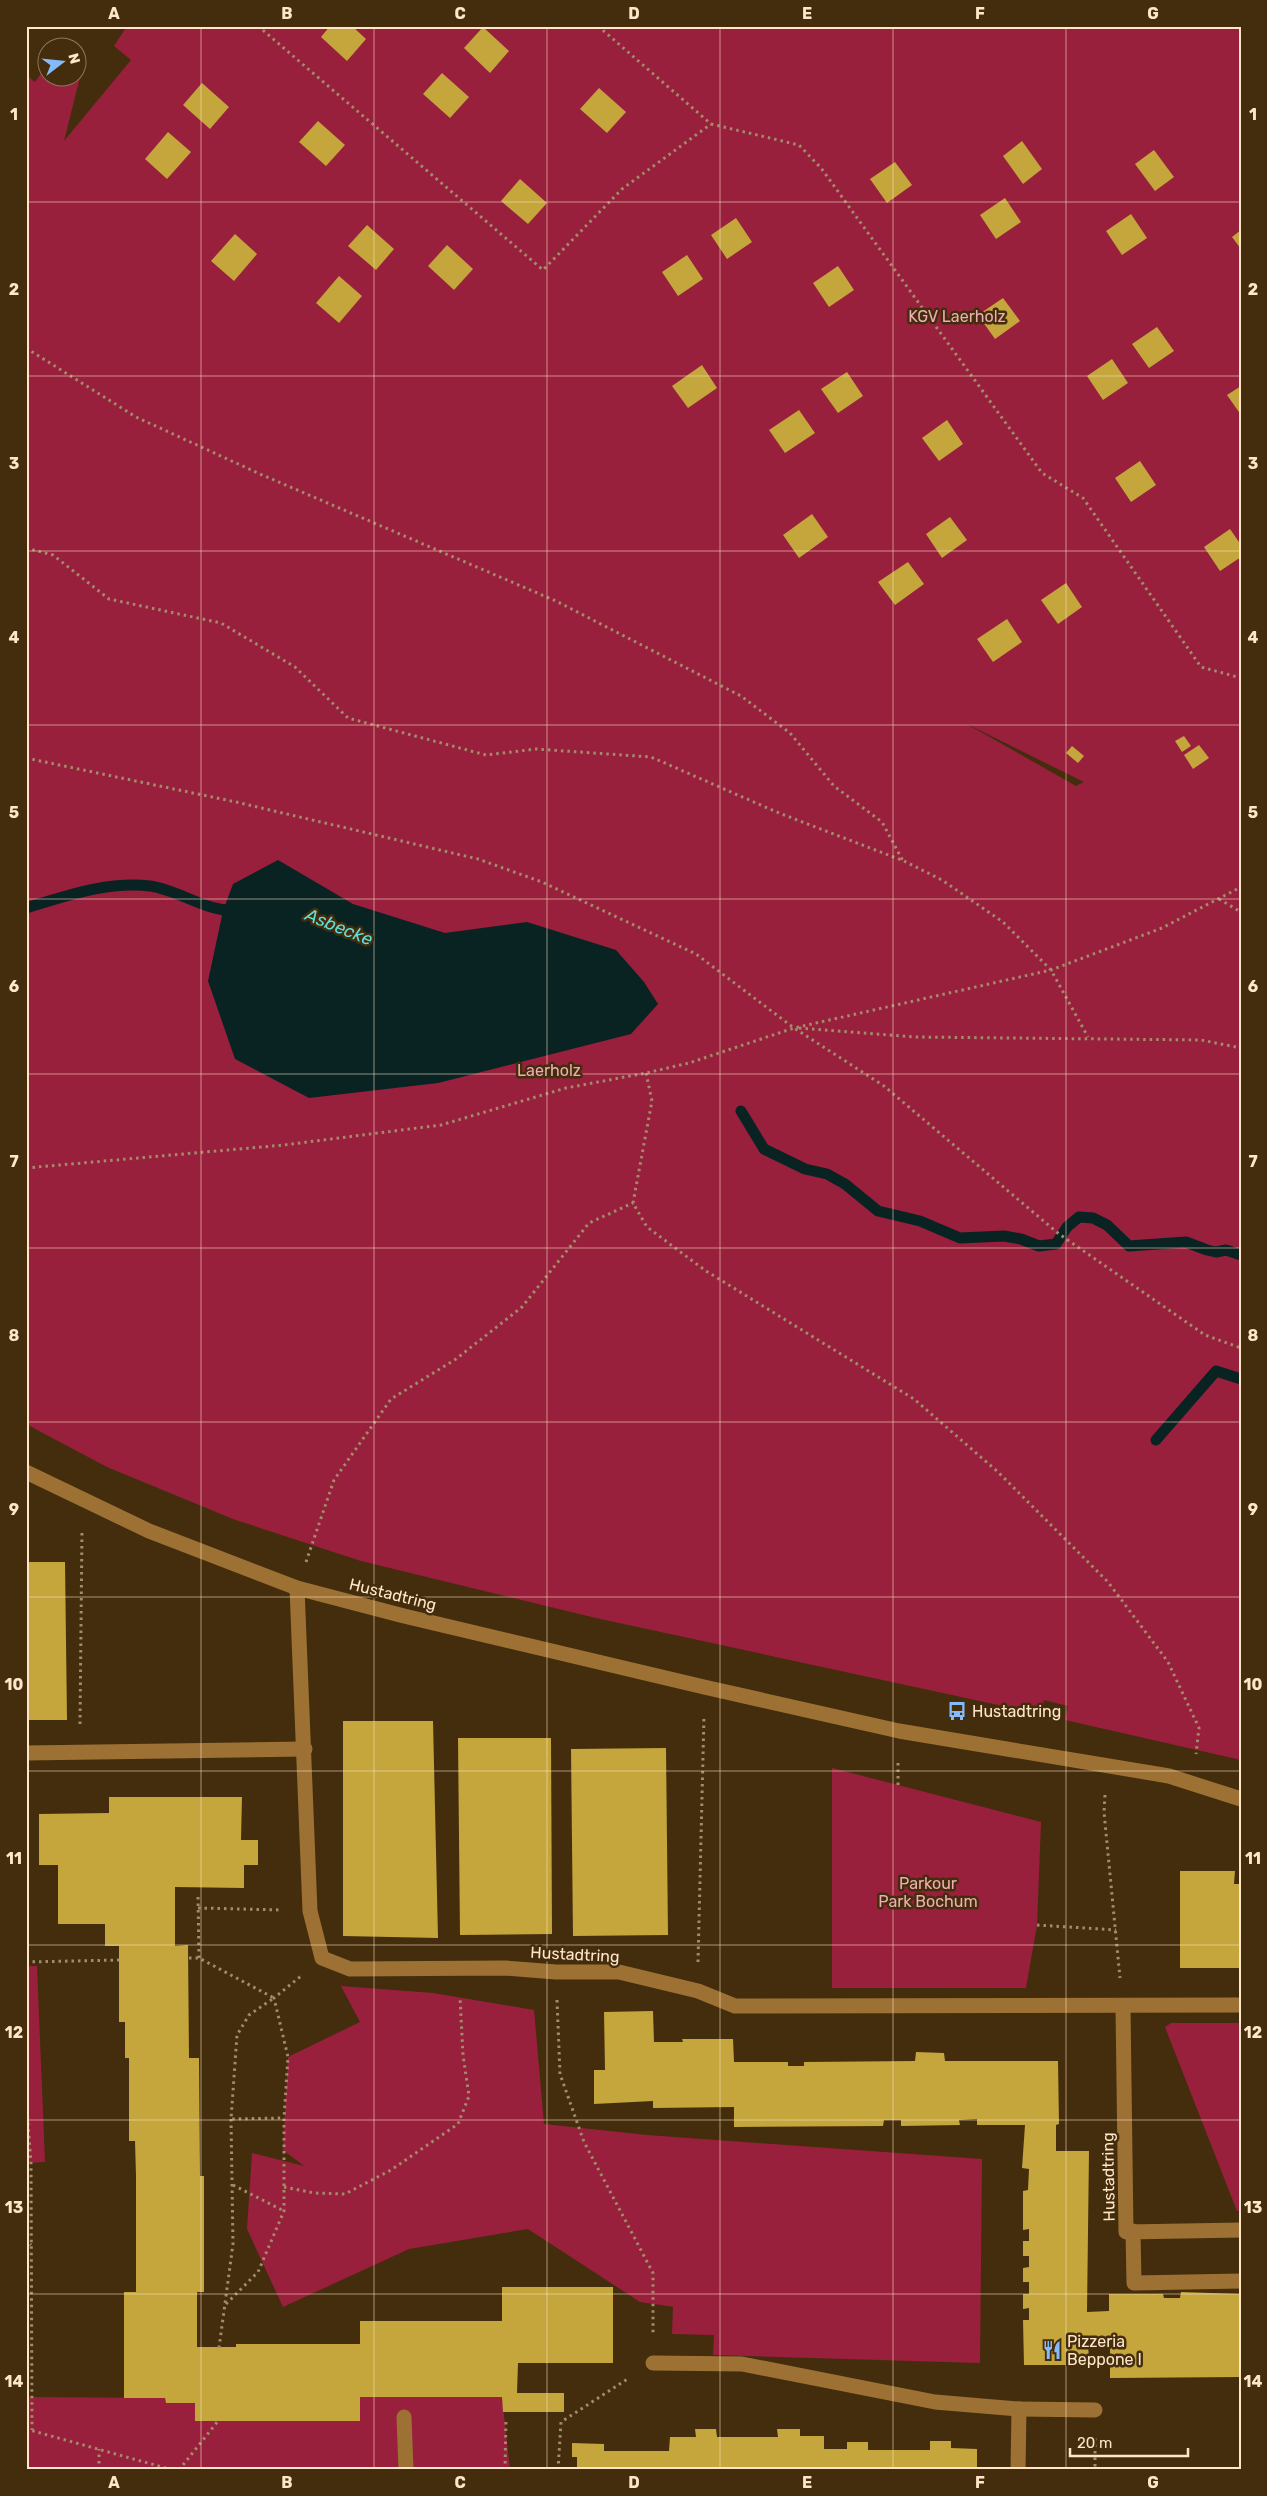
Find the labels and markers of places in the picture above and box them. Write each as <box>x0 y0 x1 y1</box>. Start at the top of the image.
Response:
bus stop icon: Hustadtring <box>946 1700 968 1722</box>
place label: Hustadtring <box>972 1702 1061 1721</box>
place label: Pizzeria Beppone I <box>1067 2332 1142 2369</box>
restaurant icon: Pizzeria Beppone I <box>1041 2339 1063 2361</box>

